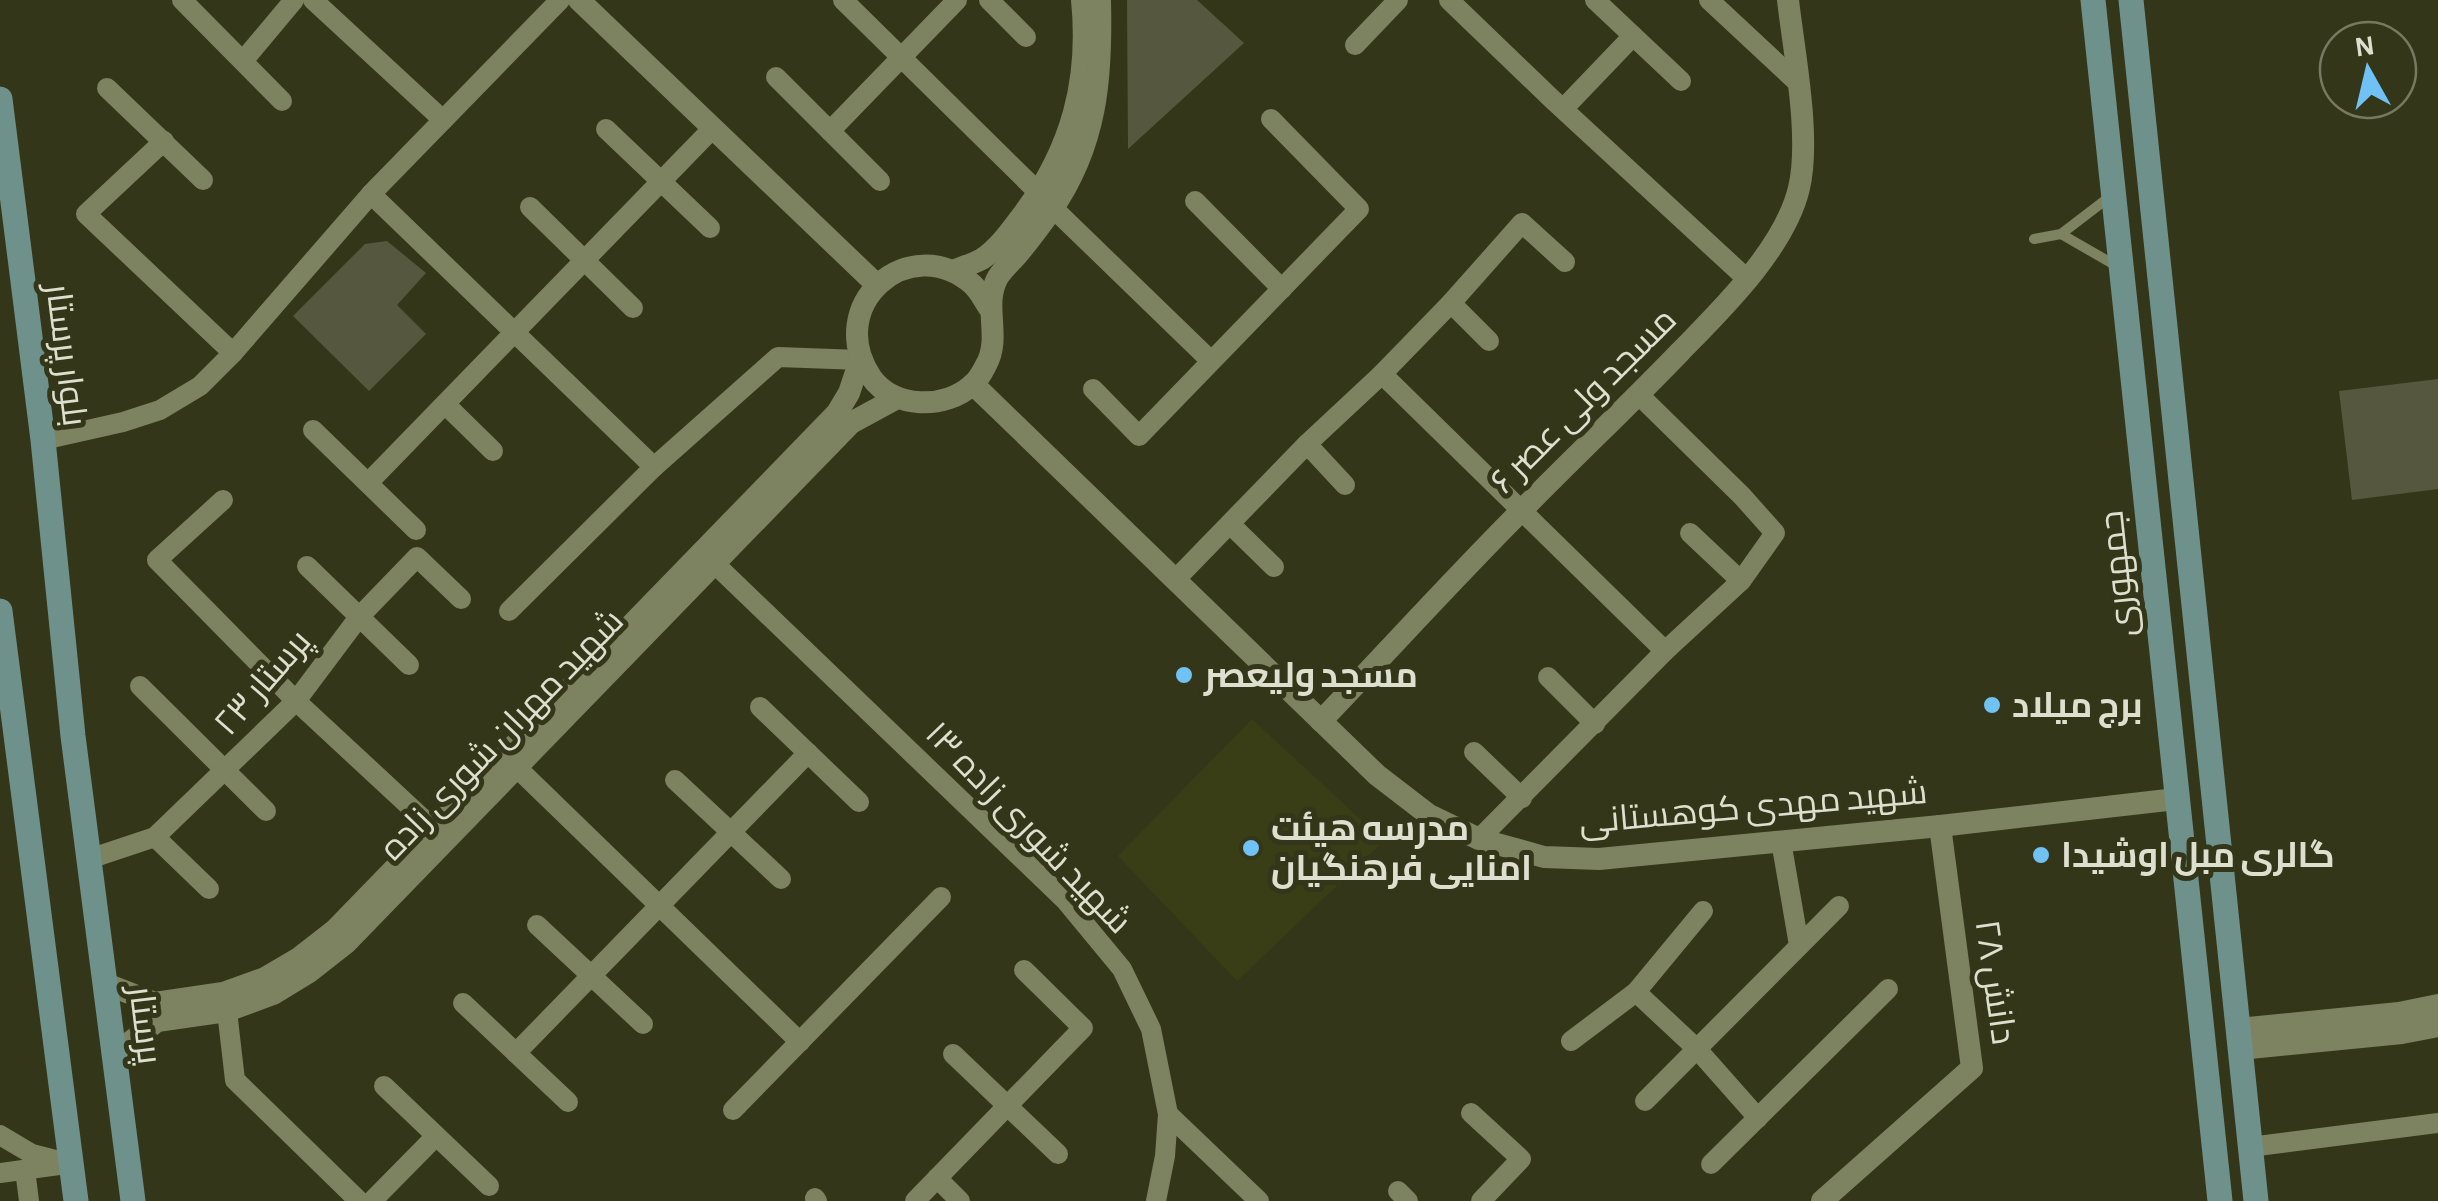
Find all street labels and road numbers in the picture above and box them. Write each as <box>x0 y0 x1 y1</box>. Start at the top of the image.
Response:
street label: بلوار پرستار <box>35 280 92 429</box>
street label: مسجد ولی عصر ۶ <box>1485 302 1685 502</box>
street label: جمهوری <box>2094 509 2145 639</box>
street label: شهید مهران شوری زاده <box>374 603 632 868</box>
street label: پرستار ۲۳ <box>208 624 321 745</box>
street label: شهید شوری زاده ۱۳ <box>917 716 1137 942</box>
street label: شهید مهدی کوهستانی <box>1578 775 1929 842</box>
street label: دانش ۲۸ <box>1966 918 2021 1047</box>
street label: پرستار <box>118 982 167 1067</box>

